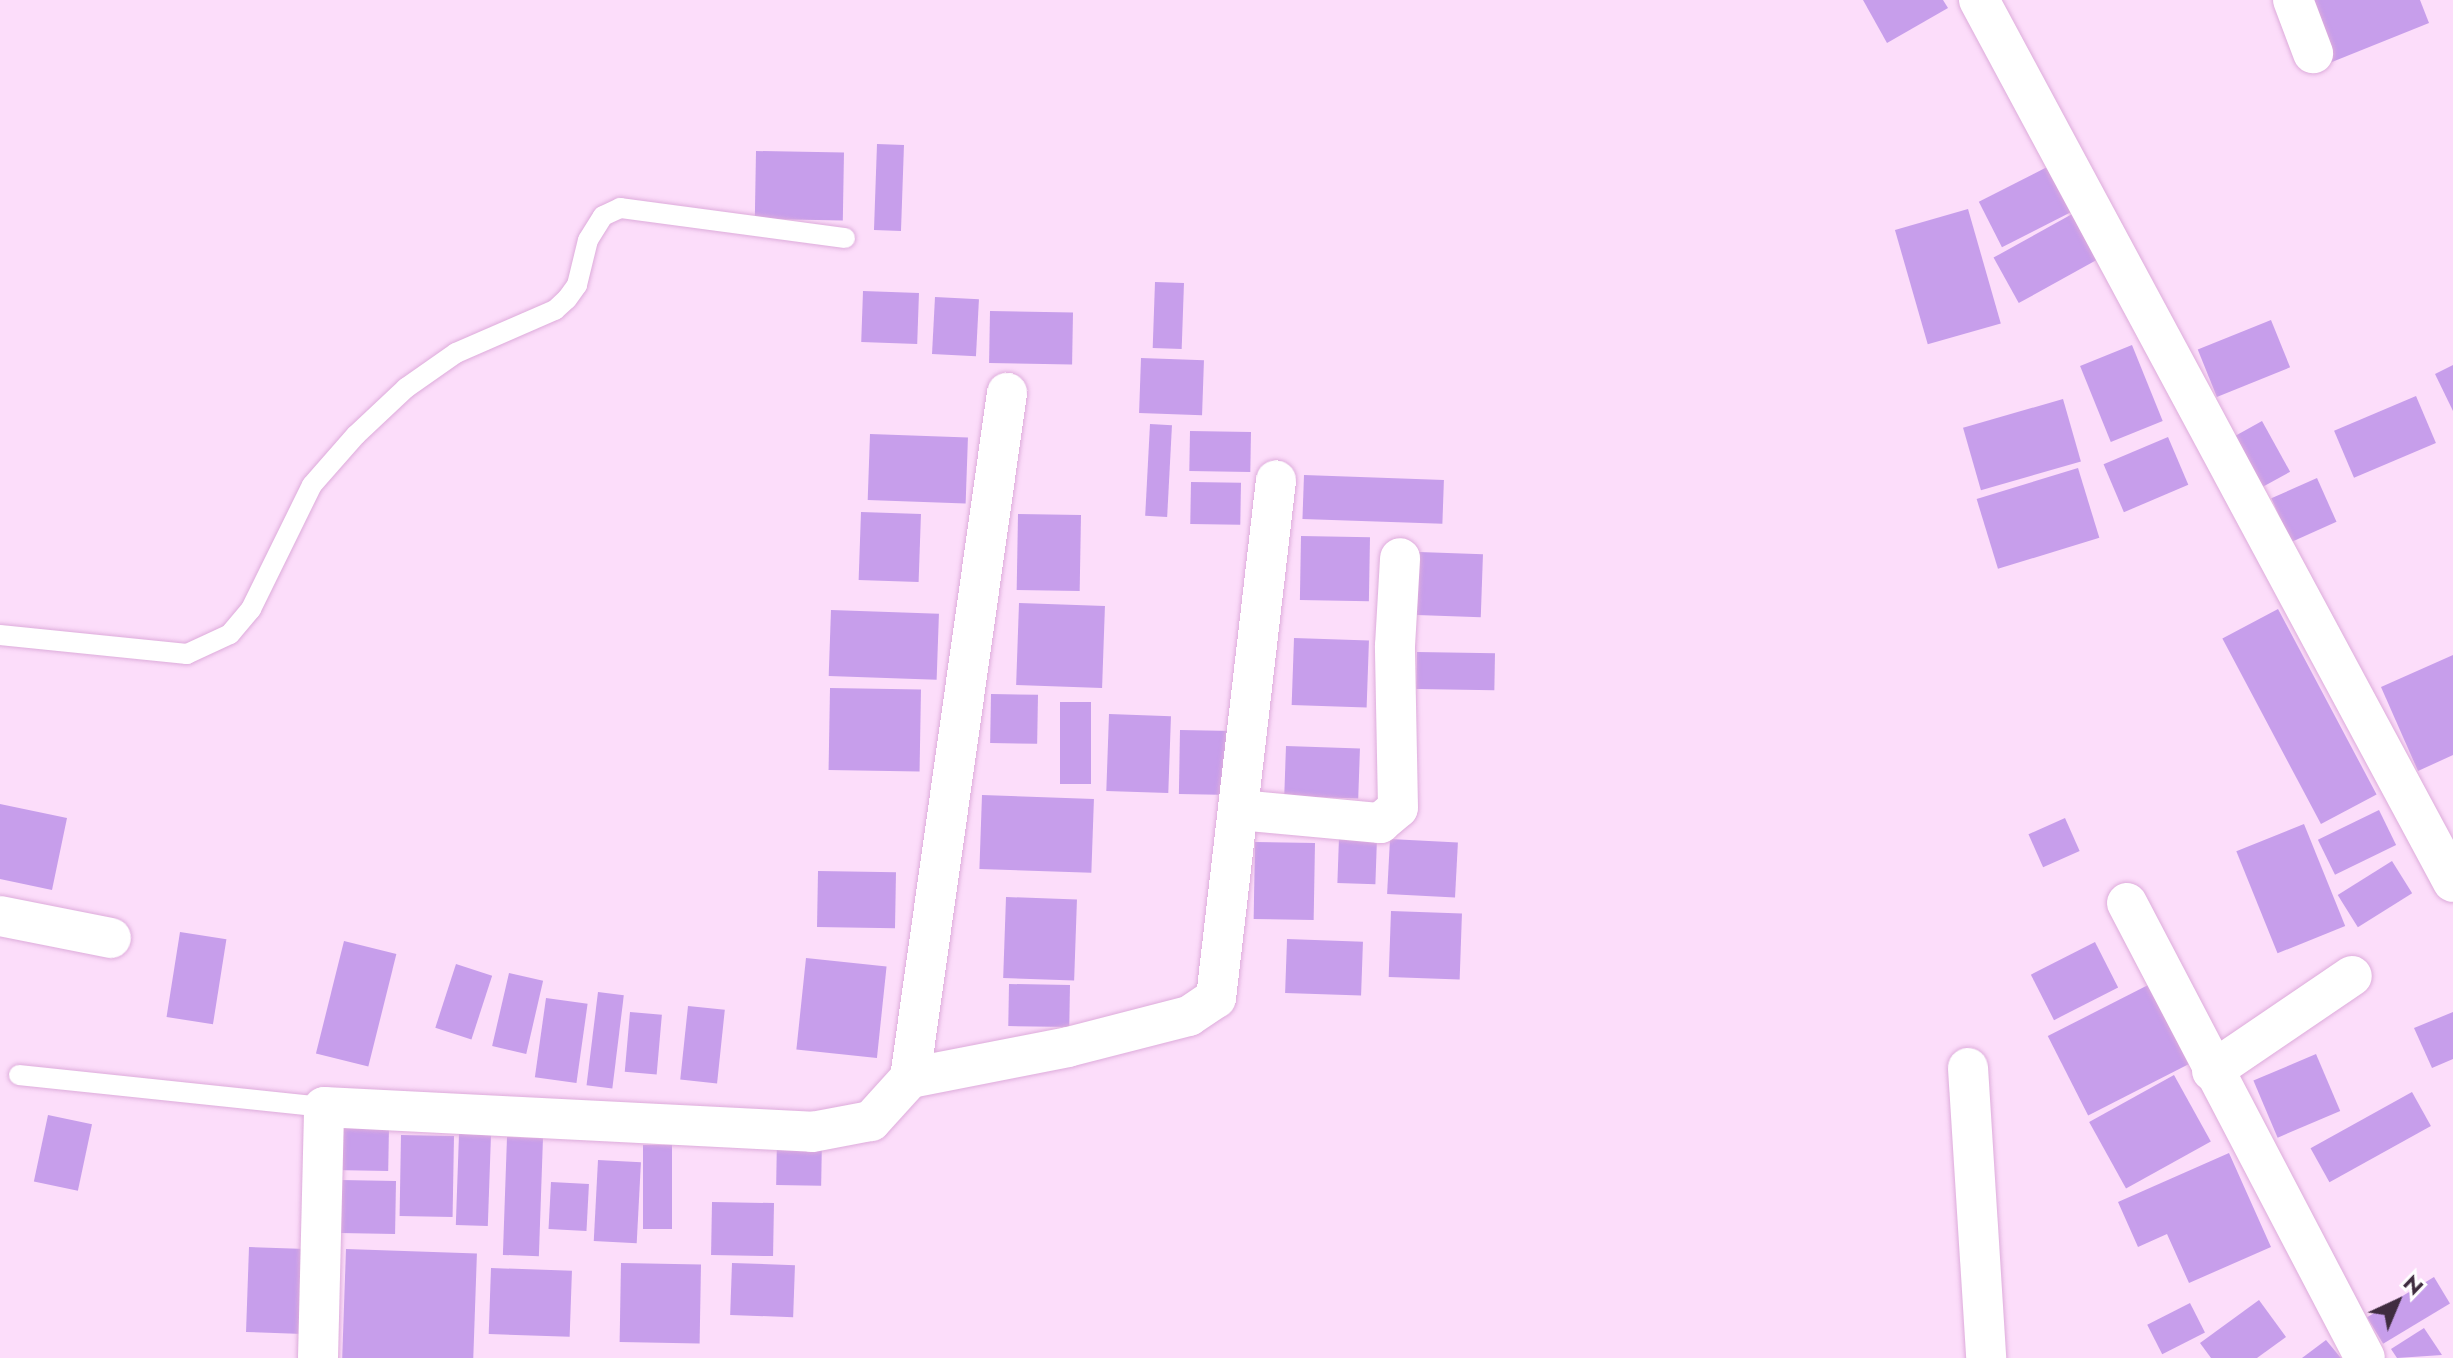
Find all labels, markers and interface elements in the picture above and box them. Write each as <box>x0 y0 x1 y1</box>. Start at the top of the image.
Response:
north arrow <box>2357 1262 2437 1342</box>
text: N <box>2396 1267 2431 1302</box>

